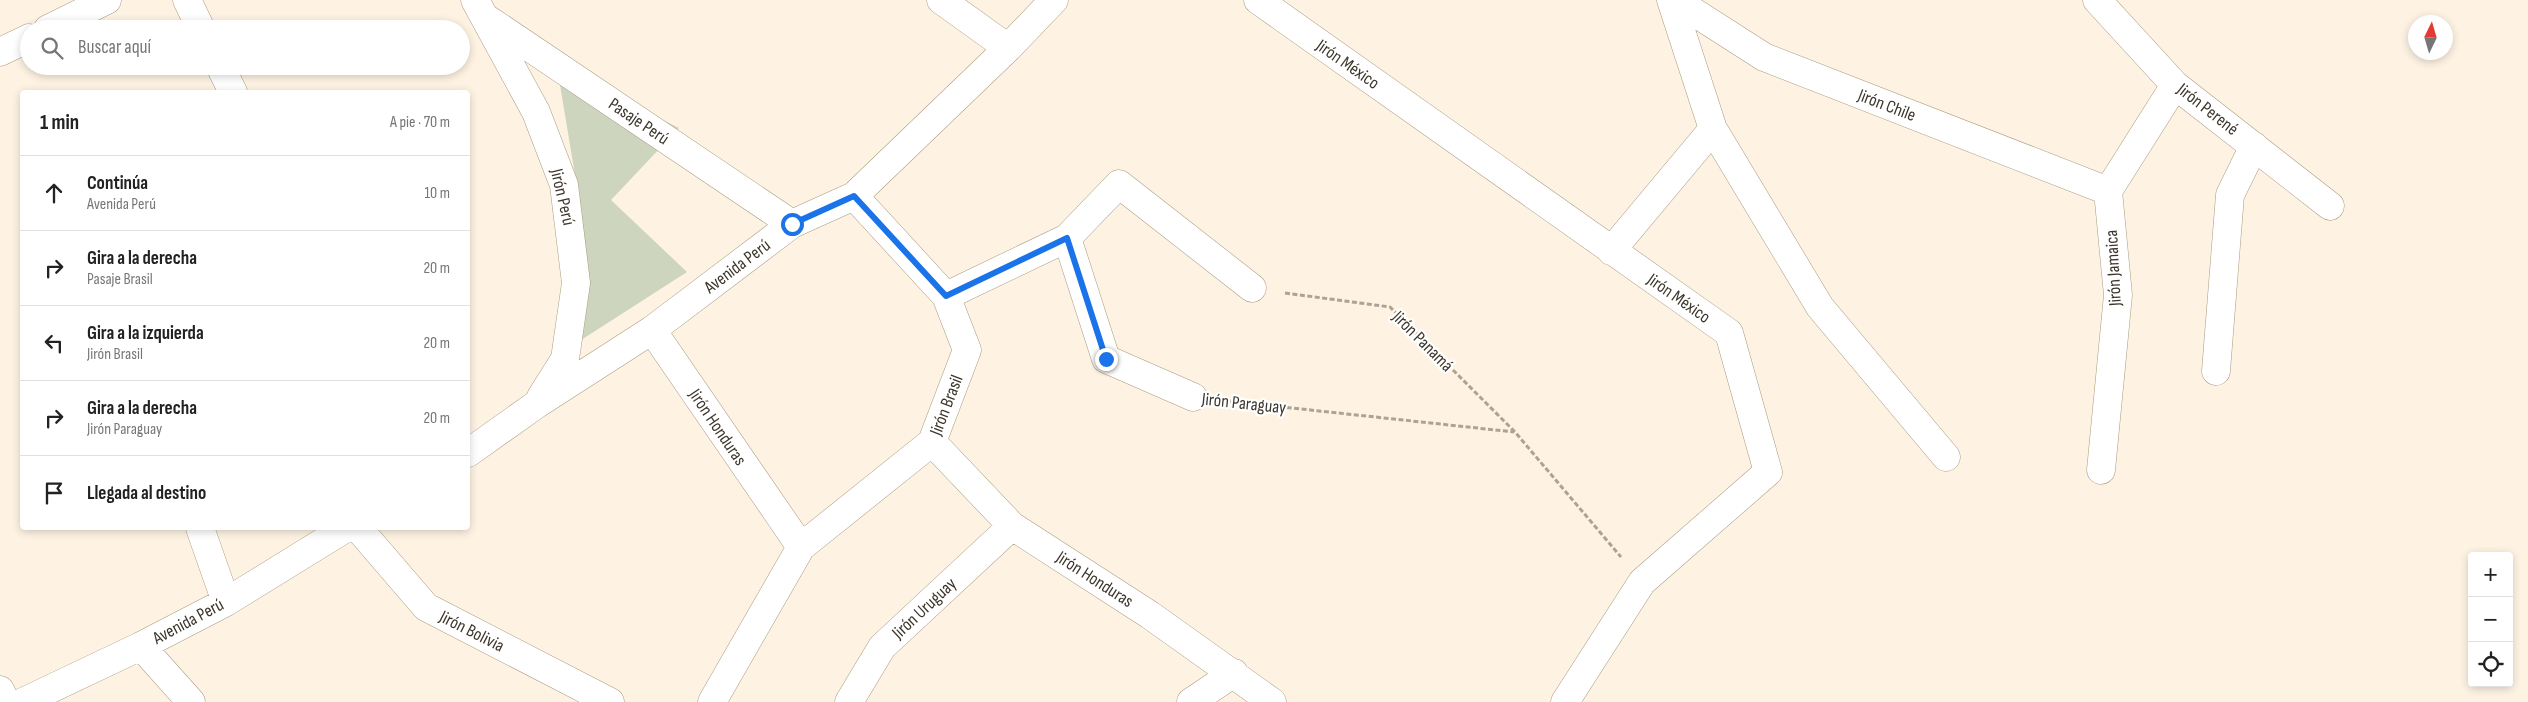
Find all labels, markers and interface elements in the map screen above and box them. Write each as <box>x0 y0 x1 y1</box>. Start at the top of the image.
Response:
north arrow <box>2408 15 2453 60</box>
search box <box>20 20 470 75</box>
icon: search <box>38 34 66 62</box>
street label: Jirón México <box>1311 34 1383 94</box>
text: Buscar aquí <box>78 36 151 59</box>
street label: Jirón Perené <box>2172 78 2242 140</box>
street label: Jirón Chile <box>1854 84 1919 126</box>
street label: Pasaje Perú <box>604 94 673 149</box>
text: 1 min <box>40 110 79 135</box>
text: A pie · 70 m <box>390 113 450 132</box>
street label: Jirón Perú <box>546 166 579 227</box>
text: Continúa <box>87 172 148 195</box>
icon: ahead <box>40 179 68 207</box>
text: 10 m <box>424 184 450 203</box>
text: Avenida Perú <box>87 195 156 214</box>
route start <box>781 213 804 236</box>
street label: Jirón Jamaica <box>2101 229 2126 308</box>
street label: Avenida Perú <box>699 235 775 299</box>
text: Gira a la derecha <box>87 247 197 270</box>
icon: right <box>40 254 68 282</box>
text: 20 m <box>423 259 450 278</box>
street label: Jirón México <box>1642 268 1714 328</box>
text: Pasaje Brasil <box>87 270 153 289</box>
street label: Jirón Panamá <box>1387 306 1457 376</box>
text: Gira a la izquierda <box>87 322 204 345</box>
icon: left <box>40 329 68 357</box>
text: 20 m <box>423 334 450 353</box>
text: Jirón Brasil <box>87 345 143 364</box>
route end <box>1095 348 1118 371</box>
street label: Jirón Brasil <box>925 372 968 439</box>
street label: Jirón Honduras <box>684 384 751 469</box>
street label: Jirón Paraguay <box>1200 389 1287 418</box>
text: Gira a la derecha <box>87 397 197 420</box>
icon: right <box>40 404 68 432</box>
text: 20 m <box>423 409 450 428</box>
text: Jirón Paraguay <box>87 420 162 439</box>
icon: arrive <box>40 479 68 507</box>
text: Llegada al destino <box>87 482 206 505</box>
street label: Jirón Honduras <box>1051 546 1137 612</box>
map controls <box>2468 552 2513 687</box>
button: + <box>2468 552 2513 597</box>
street label: Jirón Uruguay <box>887 573 961 644</box>
street label: Avenida Perú <box>148 594 227 649</box>
button: − <box>2468 597 2513 642</box>
street label: Jirón Bolivia <box>435 606 508 657</box>
button: locate <box>2468 642 2513 687</box>

